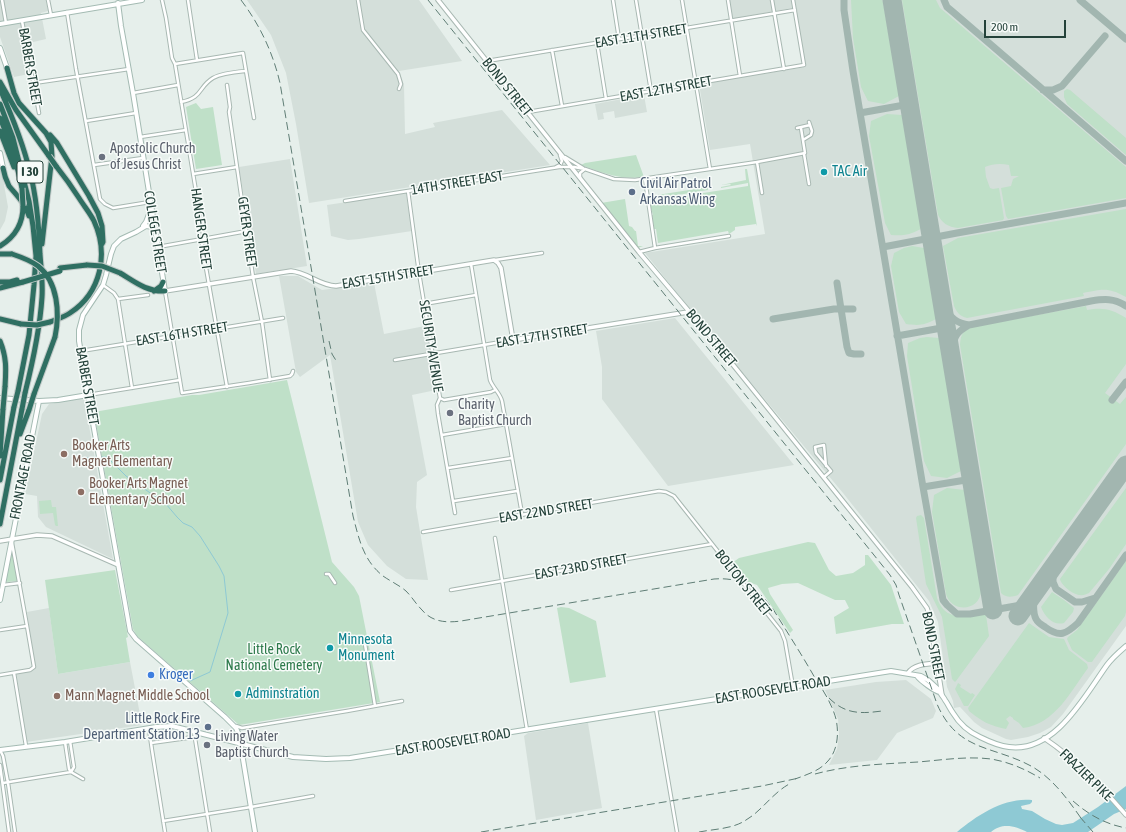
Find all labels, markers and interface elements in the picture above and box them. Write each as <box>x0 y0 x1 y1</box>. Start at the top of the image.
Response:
scale bar <box>986 12 1068 38</box>
street label: EAST 11TH STREET <box>594 20 688 52</box>
text: 200 m <box>991 20 1018 34</box>
street label: BARBER STREET <box>15 27 45 107</box>
street label: BOND STREET <box>478 55 536 119</box>
street label: EAST 12TH STREET <box>619 73 713 105</box>
place label: Apostolic Church of Jesus Christ <box>110 141 195 174</box>
marker: Apostolic Church of Jesus Christ <box>97 152 107 162</box>
road number: I 30 <box>17 161 43 183</box>
place label: TAC Air <box>832 164 867 180</box>
street label: 14TH STREET EAST <box>410 167 504 199</box>
marker: TAC Air <box>819 167 829 177</box>
place label: Civil Air Patrol Arkansas Wing <box>640 176 715 208</box>
street label: HANGER STREET <box>187 187 215 271</box>
marker: Civil Air Patrol Arkansas Wing <box>627 187 637 197</box>
street label: COLLEGE STREET <box>140 190 170 274</box>
street label: GEYER STREET <box>234 195 260 269</box>
street label: EAST 15TH STREET <box>341 261 435 293</box>
street label: SECURITY AVENUE <box>415 299 447 393</box>
street label: BOND STREET <box>682 306 740 370</box>
street label: EAST 16TH STREET <box>135 318 229 350</box>
street label: EAST 17TH STREET <box>495 320 589 352</box>
street label: BARBER STREET <box>72 346 102 426</box>
place label: Charity Baptist Church <box>458 397 532 430</box>
marker: Charity Baptist Church <box>445 408 455 418</box>
street label: FRONTAGE ROAD <box>7 433 39 521</box>
place label: Booker Arts Magnet Elementary <box>72 438 173 470</box>
marker: Booker Arts Magnet Elementary <box>59 449 69 459</box>
place label: Booker Arts Magnet Elementary School <box>89 476 188 508</box>
marker: Booker Arts Magnet Elementary School <box>76 487 86 497</box>
street label: EAST 22ND STREET <box>498 495 594 527</box>
street label: BOLTON STREET <box>711 547 775 619</box>
street label: EAST 23RD STREET <box>533 551 629 583</box>
street label: BOND STREET <box>918 610 948 682</box>
place label: Minnesota Monument <box>338 632 395 664</box>
park label: Little Rock National Cemetery <box>226 642 322 674</box>
marker: Minnesota Monument <box>325 643 335 653</box>
place label: Kroger <box>159 667 193 683</box>
marker: Kroger <box>146 670 156 680</box>
street label: EAST ROOSEVELT ROAD <box>714 673 832 707</box>
place label: Adminstration <box>246 686 320 702</box>
place label: Mann Magnet Middle School <box>65 688 210 704</box>
marker: Adminstration <box>233 689 243 699</box>
marker: Mann Magnet Middle School <box>52 691 62 701</box>
place label: Little Rock Fire Department Station 13 <box>83 711 200 744</box>
marker: Little Rock Fire Department Station 13 <box>203 722 213 732</box>
street label: EAST ROOSEVELT ROAD <box>394 725 512 759</box>
place label: Living Water Baptist Church <box>215 729 289 762</box>
marker: Living Water Baptist Church <box>202 740 212 750</box>
street label: FRAZIER PIKE <box>1056 746 1116 804</box>

